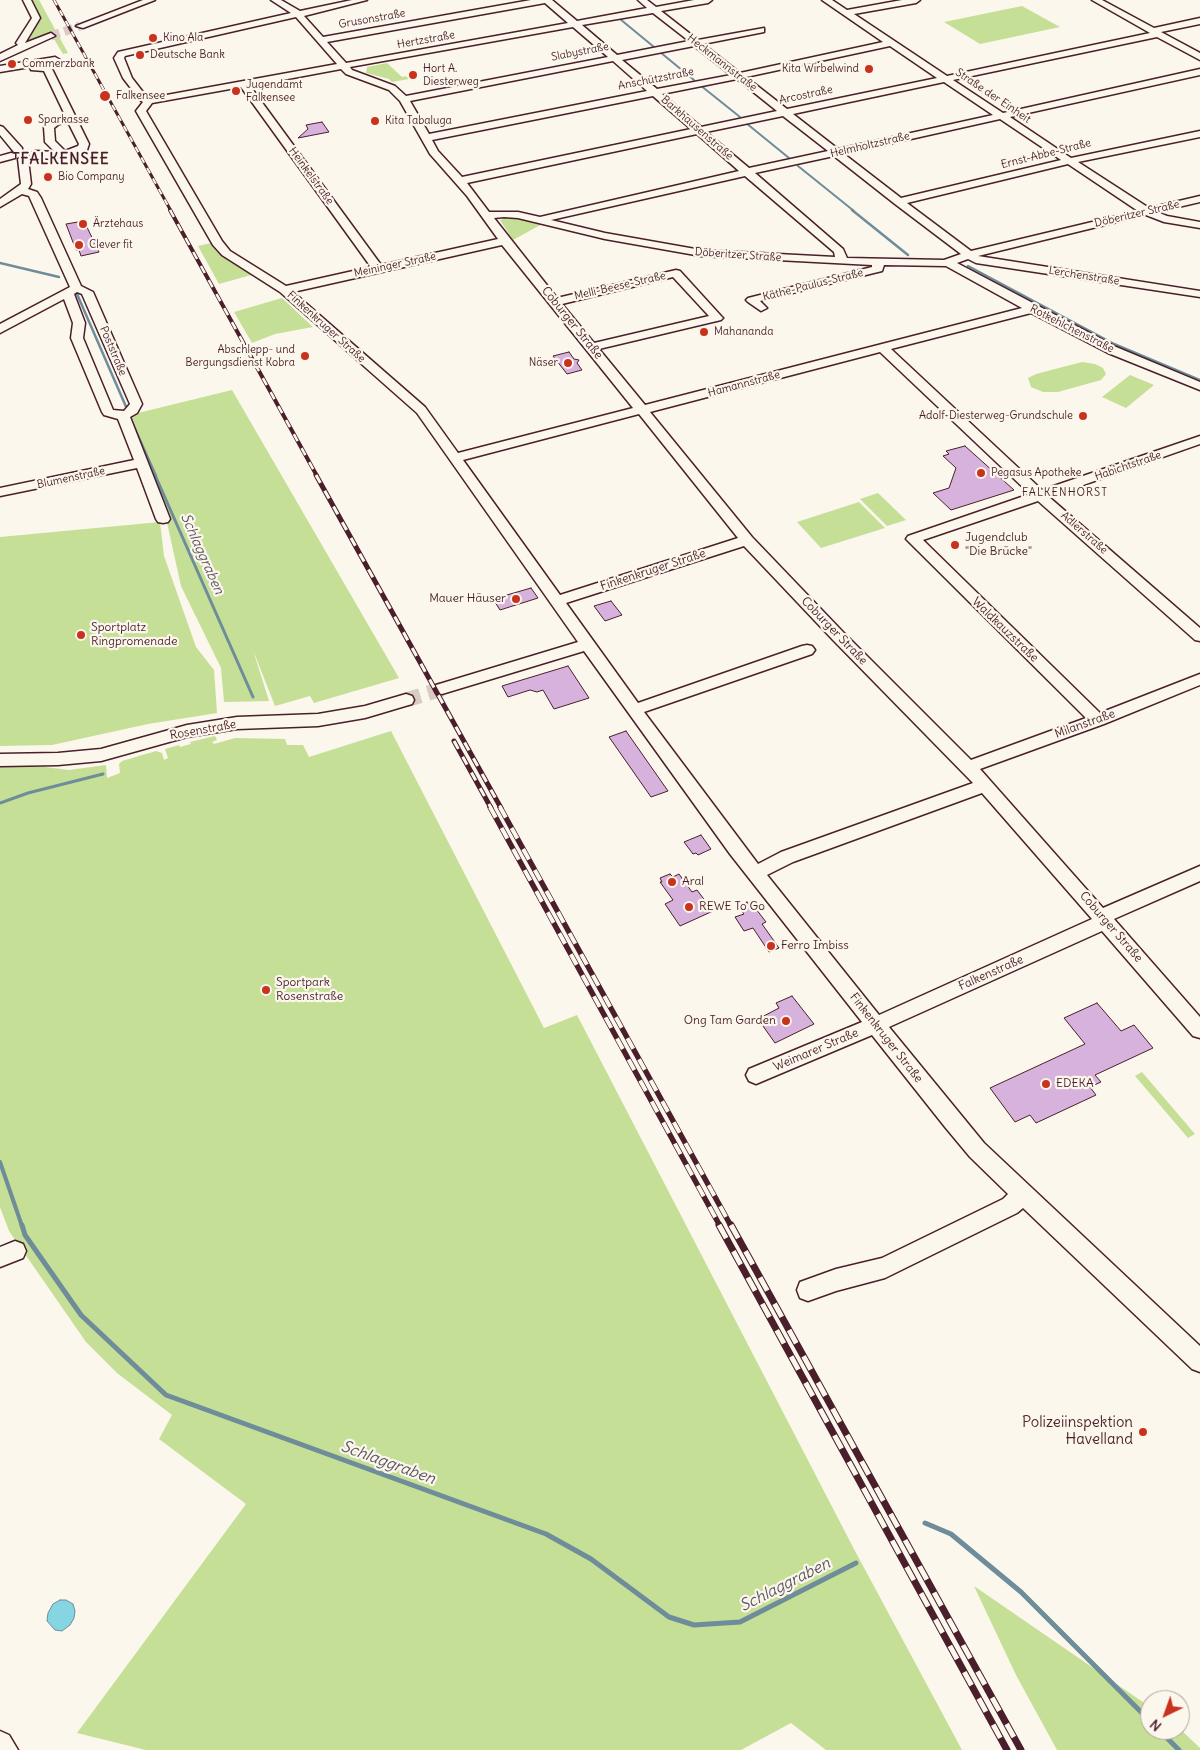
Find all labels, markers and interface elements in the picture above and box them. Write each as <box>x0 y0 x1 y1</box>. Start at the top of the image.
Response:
street label: Grusonstraße <box>338 7 406 31</box>
street label: Hertzstraße <box>396 28 456 52</box>
place label: Kino Ala <box>163 31 203 45</box>
marker: Kino Ala <box>147 32 159 44</box>
street label: Heckmannstraße <box>684 32 760 94</box>
street label: Slabystraße <box>550 40 610 64</box>
place label: Deutsche Bank <box>150 48 225 62</box>
marker: Deutsche Bank <box>134 49 146 61</box>
place label: Commerzbank <box>22 57 95 71</box>
marker: Commerzbank <box>6 58 18 70</box>
place label: Hort A. Diesterweg <box>423 62 479 88</box>
place label: Kita Wirbelwind <box>782 62 859 76</box>
marker: Kita Wirbelwind <box>863 63 875 75</box>
street label: Anschützstraße <box>617 65 695 93</box>
street label: Straße der Einheit <box>953 66 1033 126</box>
marker: Hort A. Diesterweg <box>407 69 419 81</box>
place label: Jugendamt Falkensee <box>246 78 302 104</box>
street label: Arcostraße <box>778 83 834 107</box>
marker: Jugendamt Falkensee <box>230 85 242 97</box>
marker: Falkensee <box>98 89 112 103</box>
place label: Falkensee <box>116 89 165 103</box>
street label: Barkhausenstraße <box>658 93 736 163</box>
place label: Sparkasse <box>38 113 89 127</box>
marker: Sparkasse <box>22 114 34 126</box>
place label: Kita Tabaluga <box>385 114 452 128</box>
marker: Kita Tabaluga <box>369 115 381 127</box>
street label: Helmholtzstraße <box>829 129 911 161</box>
street label: Ernst-Abbe-Straße <box>1000 136 1092 172</box>
street label: Heinkelstraße <box>286 145 336 207</box>
district label: FALKENSEE <box>19 151 111 169</box>
place label: Bio Company <box>58 170 125 184</box>
marker: Bio Company <box>42 171 54 183</box>
street label: Döberitzer Straße <box>1093 198 1181 230</box>
place label: Ärztehaus <box>93 217 143 231</box>
marker: Ärztehaus <box>77 218 89 230</box>
place label: Clever fit <box>89 238 133 252</box>
marker: Clever fit <box>73 239 85 251</box>
street label: Döberitzer Straße <box>694 245 782 265</box>
street label: Meininger Straße <box>353 250 437 280</box>
street label: Lerchenstraße <box>1048 264 1120 288</box>
street label: Käthe-Paulus-Straße <box>761 266 865 304</box>
street label: Melli-Beese-Straße <box>573 269 667 303</box>
street label: Coburger Straße <box>538 284 606 362</box>
street label: Finkenkruger Straße <box>284 288 368 366</box>
street label: Rotkehlchenstraße <box>1028 302 1116 356</box>
street label: Poststraße <box>97 324 129 378</box>
place label: Mahananda <box>714 325 774 339</box>
marker: Mahananda <box>698 326 710 338</box>
place label: Abschlepp- und Bergungsdienst Kobra <box>185 343 295 369</box>
marker: Abschlepp- und Bergungsdienst Kobra <box>299 350 311 362</box>
place label: Näser <box>529 356 558 370</box>
marker: Näser <box>562 357 574 369</box>
street label: Hamannstraße <box>706 368 782 400</box>
place label: Adolf-Diesterweg-Grundschule <box>919 409 1073 423</box>
marker: Adolf-Diesterweg-Grundschule <box>1077 410 1089 422</box>
street label: Habichtstraße <box>1093 448 1163 484</box>
street label: Blumenstraße <box>36 464 106 492</box>
place label: Pegasus Apotheke <box>991 466 1081 480</box>
marker: Pegasus Apotheke <box>975 467 987 479</box>
district label: FALKENHORST <box>1021 486 1109 500</box>
street label: Adlerstraße <box>1058 509 1110 557</box>
water label: Schlaggraben <box>177 511 227 597</box>
place label: Jugendclub "Die Brücke" <box>965 531 1032 559</box>
marker: Jugendclub "Die Brücke" <box>949 539 961 551</box>
street label: Finkenkruger Straße <box>599 546 707 594</box>
place label: Mauer Häuser <box>429 592 506 606</box>
marker: Mauer Häuser <box>510 593 522 605</box>
street label: Coburger Straße <box>798 594 870 668</box>
street label: Waldkauzstraße <box>969 595 1041 665</box>
place label: Sportplatz Ringpromenade <box>91 621 178 649</box>
marker: Sportplatz Ringpromenade <box>75 629 87 641</box>
street label: Milanstraße <box>1053 706 1117 742</box>
street label: Rosenstraße <box>169 717 237 743</box>
place label: Aral <box>682 875 704 889</box>
marker: Aral <box>666 876 678 888</box>
street label: Coburger Straße <box>1076 889 1146 965</box>
place label: REWE To Go <box>699 900 765 914</box>
marker: REWE To Go <box>683 901 695 913</box>
place label: Ferro Imbiss <box>781 939 849 953</box>
marker: Ferro Imbiss <box>765 940 777 952</box>
street label: Falkenstraße <box>956 952 1026 994</box>
place label: Sportpark Rosenstraße <box>276 976 343 1004</box>
marker: Sportpark Rosenstraße <box>260 984 272 996</box>
street label: Finkenkruger Straße <box>847 990 925 1086</box>
place label: Ong Tam Garden <box>684 1014 776 1028</box>
marker: Ong Tam Garden <box>780 1015 792 1027</box>
street label: Weimarer Straße <box>771 1026 861 1074</box>
place label: EDEKA <box>1056 1077 1094 1091</box>
marker: EDEKA <box>1040 1078 1052 1090</box>
place label: Polizeiinspektion Havelland <box>1022 1414 1133 1449</box>
marker: Polizeiinspektion Havelland <box>1137 1426 1149 1438</box>
water label: Schlaggraben <box>338 1437 438 1489</box>
water label: Schlaggraben <box>737 1554 833 1616</box>
north arrow <box>1140 1690 1190 1740</box>
text: N <box>1146 1715 1165 1735</box>

